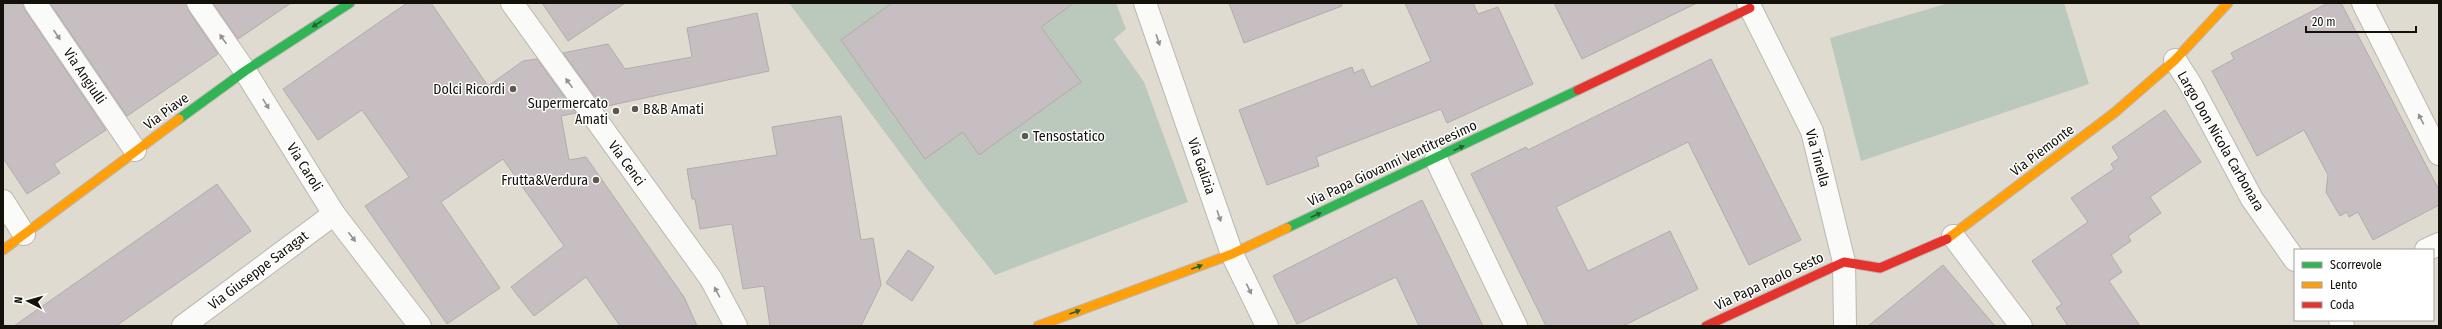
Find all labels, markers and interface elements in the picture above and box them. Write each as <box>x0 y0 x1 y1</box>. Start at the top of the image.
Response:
scale bar <box>2306 8 2416 34</box>
text: 20 m <box>2312 15 2336 29</box>
one-way arrow <box>311 21 323 28</box>
one-way arrow <box>53 30 61 40</box>
one-way arrow <box>219 34 227 44</box>
one-way arrow <box>1155 34 1161 46</box>
street label: Via Angiulli <box>60 45 110 108</box>
street label: Largo Don Nicola Carbonara <box>2174 68 2268 214</box>
one-way arrow <box>565 77 573 88</box>
place label: Dolci Ricordi <box>433 81 505 98</box>
marker: Dolci Ricordi <box>508 84 518 94</box>
street label: Via Piave <box>141 89 192 133</box>
place label: Supermercato Amati <box>528 95 608 128</box>
one-way arrow <box>262 99 270 109</box>
place label: B&B Amati <box>643 101 704 118</box>
marker: B&B Amati <box>630 104 640 114</box>
marker: Supermercato Amati <box>611 106 621 116</box>
one-way arrow <box>2418 113 2425 125</box>
street label: Via Papa Giovanni Ventitreesimo <box>1305 117 1480 210</box>
street label: Via Piemonte <box>2007 121 2078 180</box>
street label: Via Tinella <box>1802 127 1833 189</box>
place label: Tensostatico <box>1033 128 1105 145</box>
marker: Tensostatico <box>1020 131 1030 141</box>
street label: Via Galizia <box>1184 136 1219 197</box>
street label: Via Cenci <box>605 137 649 189</box>
street label: Via Caroli <box>283 140 326 195</box>
one-way arrow <box>1453 145 1464 151</box>
place label: Frutta&Verdura <box>501 172 588 189</box>
marker: Frutta&Verdura <box>591 175 601 185</box>
one-way arrow <box>1216 210 1222 222</box>
one-way arrow <box>1310 212 1321 218</box>
street label: Via Giuseppe Saragat <box>205 227 312 313</box>
one-way arrow <box>347 231 356 242</box>
street label: Via Papa Paolo Sesto <box>1712 249 1826 314</box>
legend <box>2294 249 2434 321</box>
text: Scorrevole <box>2330 258 2382 272</box>
one-way arrow <box>1191 264 1203 270</box>
text: Lento <box>2330 278 2357 292</box>
north arrow <box>8 281 48 321</box>
one-way arrow <box>1246 283 1252 295</box>
one-way arrow <box>714 286 720 297</box>
text: N <box>12 296 25 304</box>
text: Coda <box>2330 298 2355 312</box>
one-way arrow <box>1069 309 1081 315</box>

